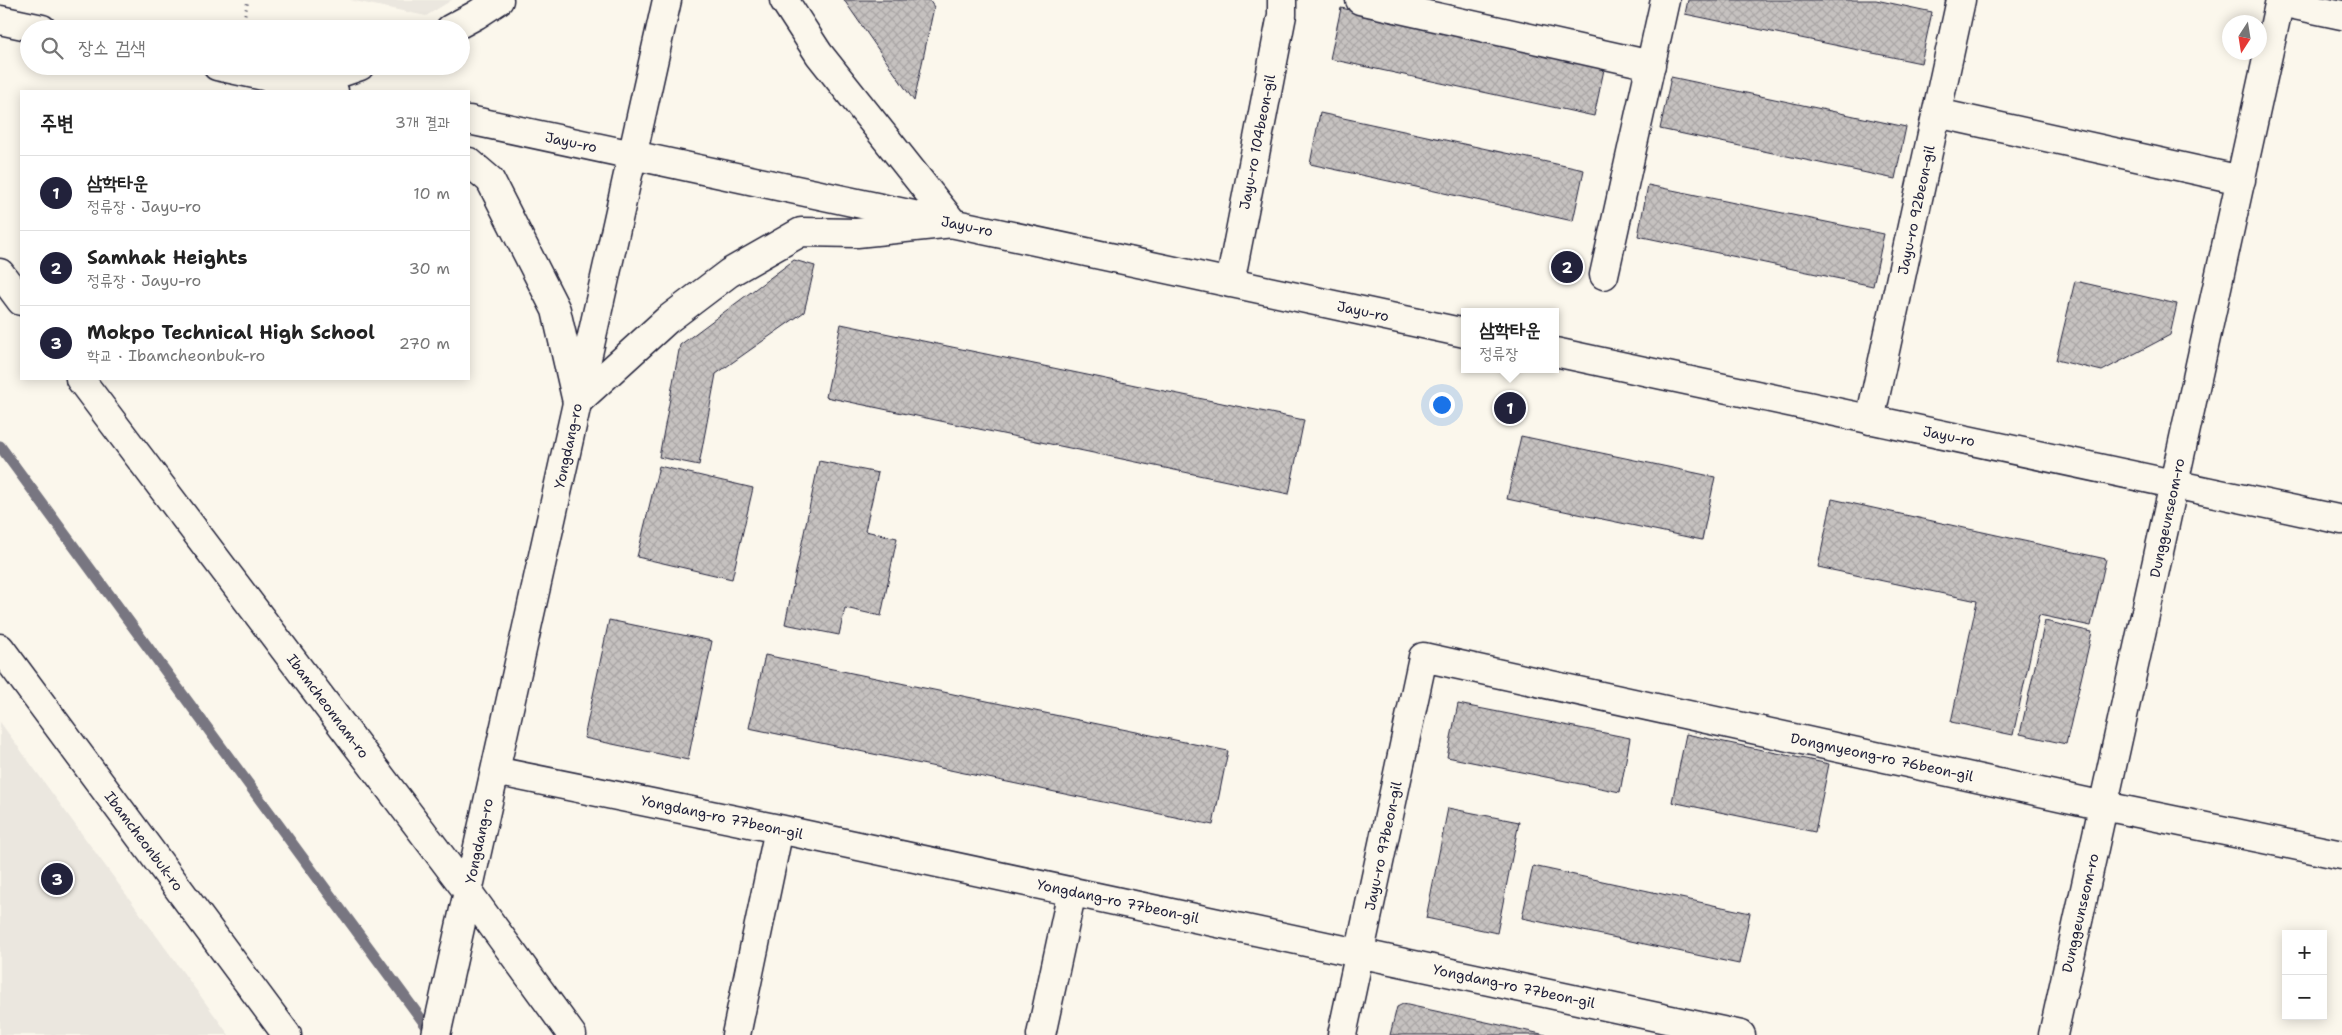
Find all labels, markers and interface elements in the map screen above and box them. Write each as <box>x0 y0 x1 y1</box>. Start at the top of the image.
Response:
north arrow <box>2222 15 2267 60</box>
search box <box>20 20 470 75</box>
icon: search <box>38 34 66 62</box>
text: 장소 검색 <box>78 35 146 60</box>
street label: Jayu-ro 104beon-gil <box>1235 72 1279 211</box>
text: 주변 <box>40 109 74 137</box>
text: 3개 결과 <box>395 112 450 133</box>
street label: Jayu-ro <box>543 128 599 156</box>
street label: Jayu-ro 92beon-gil <box>1894 143 1939 276</box>
text: 삼학타운 <box>87 170 148 195</box>
text: 1 <box>52 183 60 204</box>
text: 10 m <box>413 183 450 204</box>
text: 정류장 · Jayu-ro <box>87 196 201 217</box>
street label: Jayu-ro <box>939 212 995 240</box>
text: Samhak Heights <box>87 245 248 270</box>
pin: 2 <box>1551 248 1583 286</box>
text: 2 <box>50 258 62 279</box>
text: 30 m <box>409 258 450 279</box>
text: 정류장 · Jayu-ro <box>87 270 201 291</box>
street label: Jayu-ro <box>1335 297 1391 325</box>
popup <box>1461 308 1559 373</box>
text: 삼학타운 <box>1479 317 1541 342</box>
text: Mokpo Technical High School <box>87 320 375 345</box>
text: 3 <box>50 333 62 354</box>
text: 270 m <box>399 333 450 354</box>
text: 정류장 <box>1479 343 1518 364</box>
text: 학교 · Ibamcheonbuk-ro <box>87 345 265 366</box>
pin: 1 <box>1494 389 1526 427</box>
your location <box>1429 392 1455 418</box>
street label: Yongdang-ro <box>550 402 586 490</box>
street label: Jayu-ro <box>1921 422 1977 450</box>
street label: Dunggeunseom-ro <box>2146 457 2188 579</box>
street label: Ibamcheonnam-ro <box>283 650 373 762</box>
street label: Dongmyeong-ro 76beon-gil <box>1789 729 1976 785</box>
street label: Jayu-ro 97beon-gil <box>1361 779 1406 912</box>
street label: Ibamcheonbuk-ro <box>101 788 187 894</box>
street label: Yongdang-ro 77beon-gil <box>639 791 806 843</box>
street label: Yongdang-ro <box>461 797 497 885</box>
street label: Dunggeunseom-ro <box>2058 852 2102 974</box>
pin: 3 <box>41 860 73 898</box>
street label: Yongdang-ro 77beon-gil <box>1035 875 1202 927</box>
map controls <box>2282 930 2327 1020</box>
button: + <box>2282 930 2327 975</box>
street label: Yongdang-ro 77beon-gil <box>1431 960 1598 1012</box>
button: − <box>2282 975 2327 1020</box>

